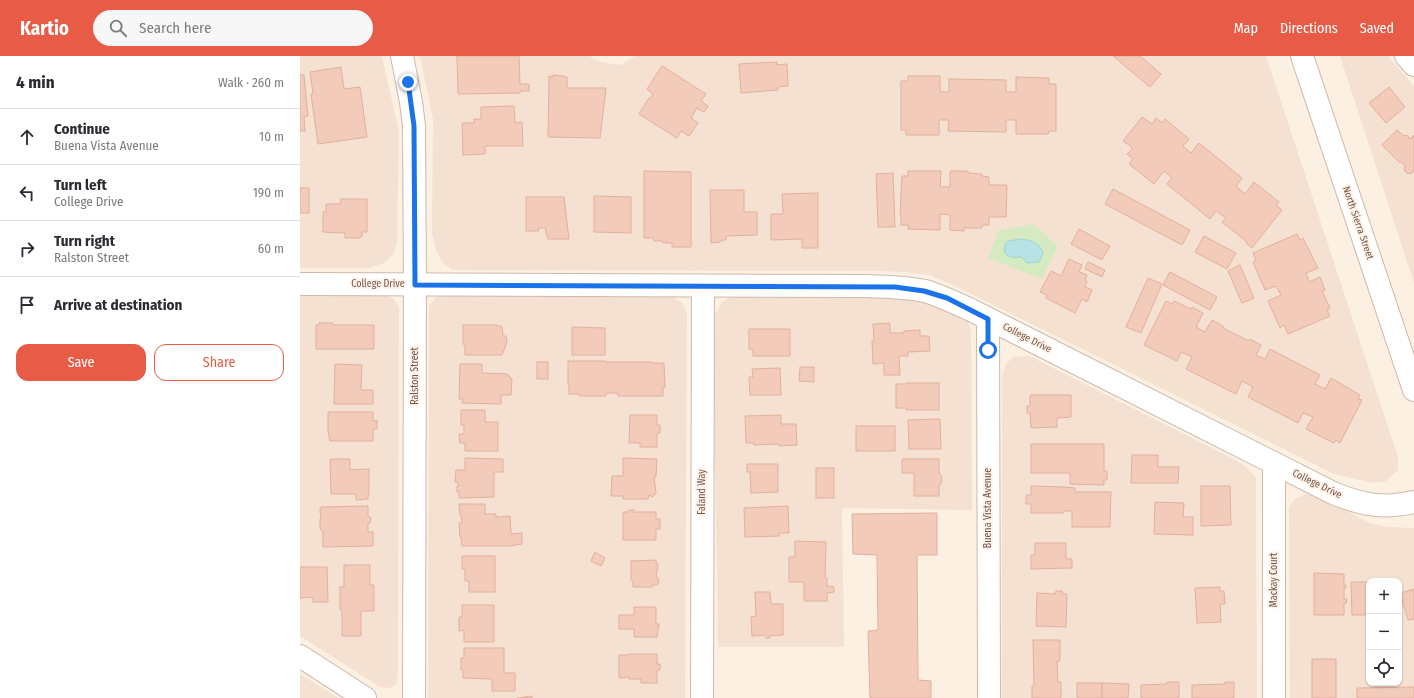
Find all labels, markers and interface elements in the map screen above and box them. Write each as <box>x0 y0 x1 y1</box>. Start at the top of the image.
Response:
search box <box>93 10 373 46</box>
text: Kartio <box>20 17 69 40</box>
icon: search <box>107 17 129 39</box>
text: Search here <box>139 19 211 37</box>
text: Map <box>1234 20 1258 37</box>
text: Directions <box>1280 20 1338 37</box>
text: Saved <box>1360 20 1394 37</box>
text: 4 min <box>16 72 55 93</box>
route end <box>399 73 417 91</box>
text: Walk · 260 m <box>218 75 284 90</box>
text: Continue <box>54 120 110 138</box>
icon: ahead <box>16 126 38 148</box>
text: 10 m <box>259 129 284 144</box>
text: Buena Vista Avenue <box>54 138 159 153</box>
text: Turn left <box>54 176 107 194</box>
icon: left <box>16 182 38 204</box>
text: 190 m <box>253 185 284 200</box>
street label: North Sierra Street <box>1340 185 1376 262</box>
text: College Drive <box>54 194 123 209</box>
text: Turn right <box>54 232 115 250</box>
icon: right <box>16 238 38 260</box>
text: 60 m <box>258 241 284 256</box>
text: Ralston Street <box>54 250 129 265</box>
street label: College Drive <box>351 278 405 290</box>
icon: arrive <box>16 294 38 316</box>
text: Arrive at destination <box>54 296 182 314</box>
street label: College Drive <box>1001 321 1054 355</box>
route start <box>979 341 997 359</box>
button: Save <box>16 344 146 381</box>
button: Share <box>154 344 284 381</box>
street label: Ralston Street <box>409 346 421 405</box>
street label: College Drive <box>1290 467 1344 501</box>
street label: Buena Vista Avenue <box>982 468 994 548</box>
street label: Faland Way <box>696 469 708 515</box>
street label: Mackay Court <box>1268 552 1280 607</box>
map controls <box>1366 578 1402 686</box>
button: + <box>1366 578 1402 614</box>
button: − <box>1366 614 1402 650</box>
button: locate <box>1366 650 1402 686</box>

